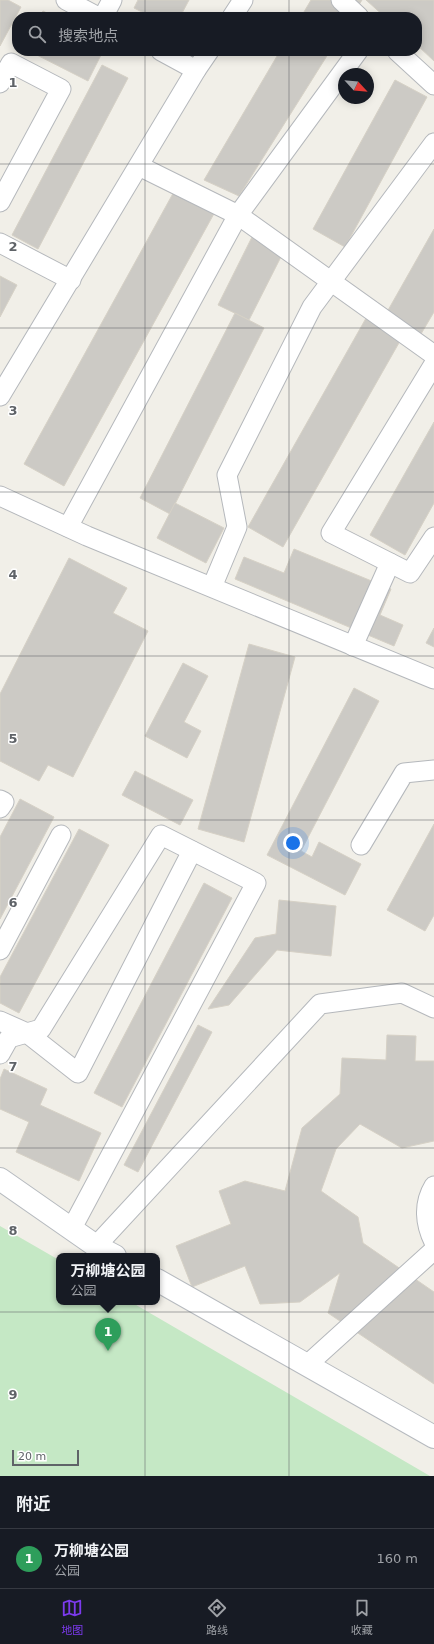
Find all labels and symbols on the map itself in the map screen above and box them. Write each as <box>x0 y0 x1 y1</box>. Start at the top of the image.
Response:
north arrow <box>338 68 374 104</box>
text: 1 <box>8 75 18 90</box>
text: 2 <box>8 239 18 254</box>
text: 3 <box>8 403 18 418</box>
text: 4 <box>8 567 18 582</box>
text: 5 <box>8 731 18 746</box>
your location <box>283 833 303 853</box>
text: 6 <box>8 895 18 910</box>
text: 7 <box>8 1059 18 1074</box>
text: 8 <box>8 1223 18 1238</box>
pin: 1 <box>95 1318 121 1351</box>
text: 9 <box>8 1387 18 1402</box>
scale bar <box>12 1448 79 1467</box>

